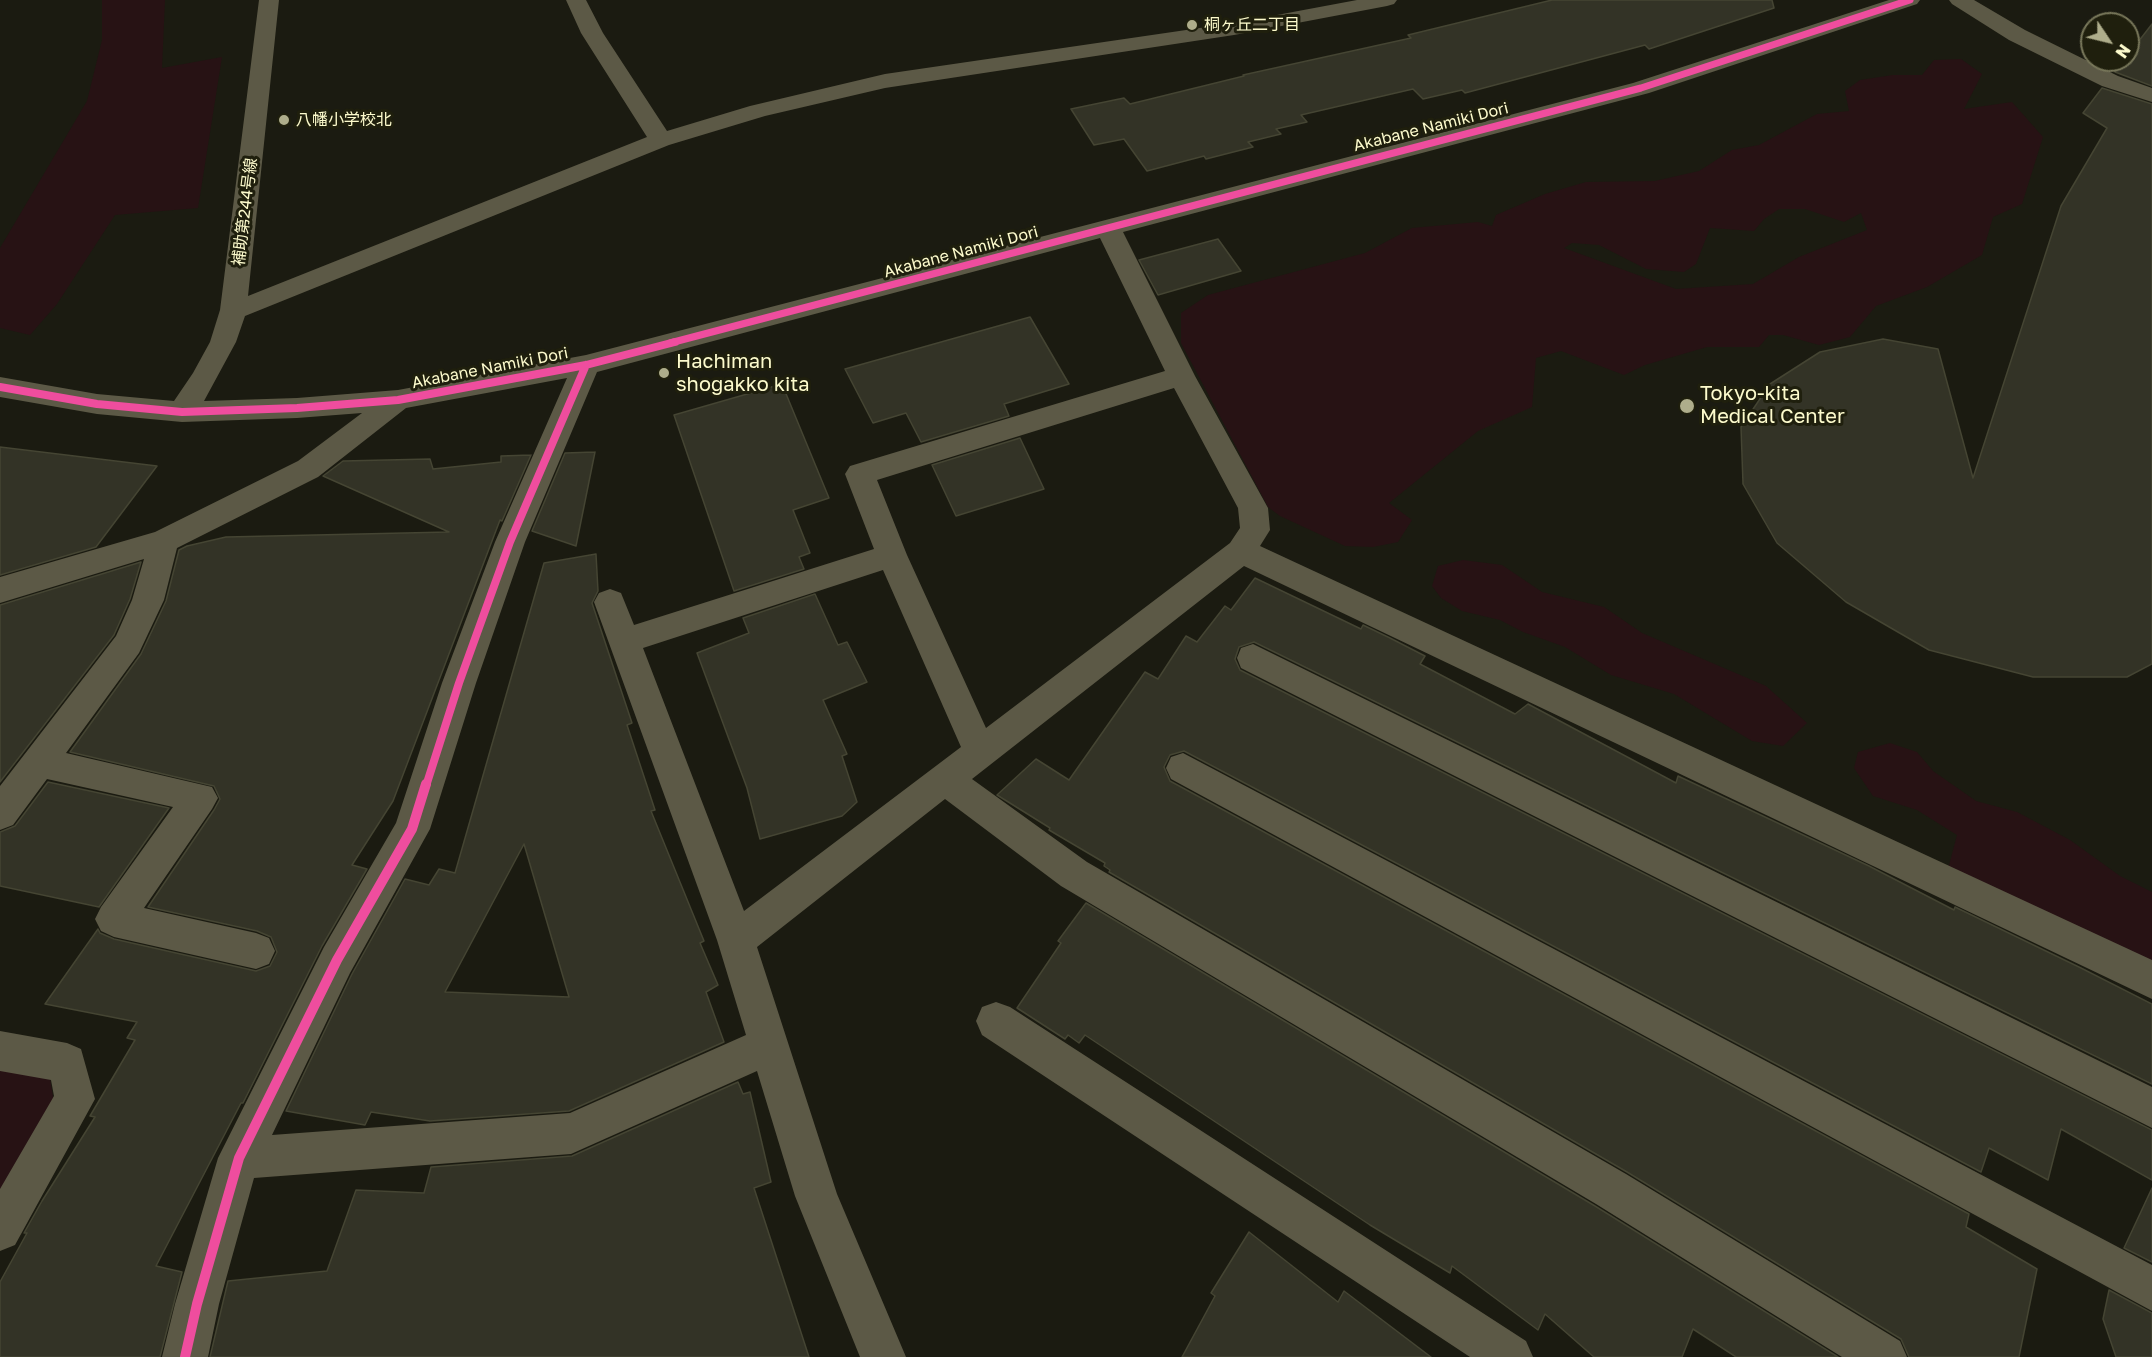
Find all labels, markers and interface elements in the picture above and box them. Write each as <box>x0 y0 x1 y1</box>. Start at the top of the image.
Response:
north arrow <box>2080 12 2140 72</box>
place label: 桐ヶ丘二丁目 <box>1204 15 1300 35</box>
marker: 桐ヶ丘二丁目 <box>1185 18 1199 32</box>
text: N <box>2111 40 2135 62</box>
street label: Akabane Namiki Dori <box>1352 98 1510 156</box>
place label: 八幡小学校北 <box>296 110 392 130</box>
marker: 八幡小学校北 <box>277 113 291 127</box>
street label: 補助第244号線 <box>229 157 261 267</box>
street label: Akabane Namiki Dori <box>882 222 1040 282</box>
street label: Akabane Namiki Dori <box>410 343 570 393</box>
place label: Hachiman shogakko kita <box>676 350 810 397</box>
marker: Hachiman shogakko kita <box>657 366 671 380</box>
place label: Tokyo-kita Medical Center <box>1700 382 1845 429</box>
marker: Tokyo-kita Medical Center <box>1678 397 1696 415</box>

